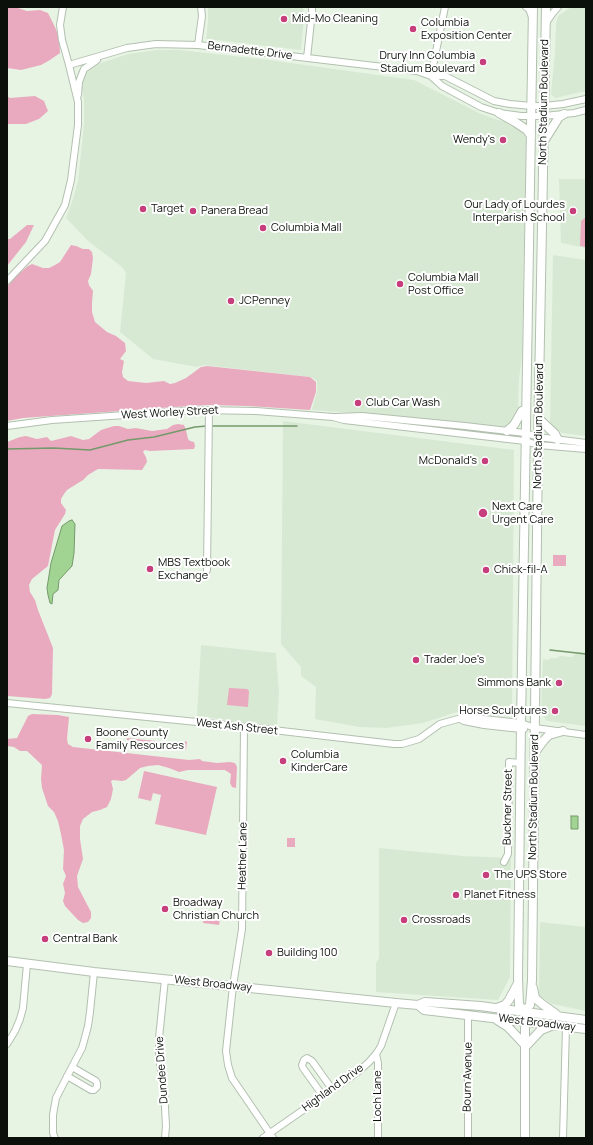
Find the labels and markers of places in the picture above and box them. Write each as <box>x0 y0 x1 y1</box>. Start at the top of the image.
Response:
place label: Mid-Mo Cleaning <box>292 12 378 26</box>
marker: Mid-Mo Cleaning <box>279 14 289 24</box>
place label: Columbia Exposition Center <box>421 16 512 42</box>
marker: Columbia Exposition Center <box>408 24 418 34</box>
place label: Drury Inn Columbia Stadium Boulevard <box>379 49 475 75</box>
marker: Drury Inn Columbia Stadium Boulevard <box>478 57 488 67</box>
place label: Wendy's <box>453 133 495 147</box>
marker: Wendy's <box>498 135 508 145</box>
place label: Our Lady of Lourdes Interparish School <box>464 198 565 224</box>
place label: Target <box>151 202 184 216</box>
marker: Target <box>138 204 148 214</box>
place label: Panera Bread <box>201 204 268 218</box>
marker: Panera Bread <box>188 206 198 216</box>
marker: Our Lady of Lourdes Interparish School <box>568 206 578 216</box>
place label: Columbia Mall <box>271 221 342 235</box>
marker: Columbia Mall <box>258 223 268 233</box>
place label: Columbia Mall Post Office <box>408 271 479 297</box>
marker: Columbia Mall Post Office <box>395 279 405 289</box>
place label: JCPenney <box>239 294 290 308</box>
marker: JCPenney <box>226 296 236 306</box>
place label: Club Car Wash <box>366 396 440 410</box>
marker: Club Car Wash <box>353 398 363 408</box>
place label: McDonald's <box>419 454 477 468</box>
marker: McDonald's <box>480 456 490 466</box>
place label: Next Care Urgent Care <box>492 500 554 526</box>
marker: Next Care Urgent Care <box>477 507 489 519</box>
place label: MBS Textbook Exchange <box>158 556 230 582</box>
place label: Chick-fil-A <box>494 563 547 577</box>
marker: MBS Textbook Exchange <box>145 564 155 574</box>
marker: Chick-fil-A <box>481 565 491 575</box>
place label: Trader Joe's <box>424 653 484 667</box>
marker: Trader Joe's <box>411 655 421 665</box>
place label: Simmons Bank <box>477 676 551 690</box>
marker: Simmons Bank <box>554 678 564 688</box>
place label: Horse Sculptures <box>459 704 547 718</box>
marker: Horse Sculptures <box>550 706 560 716</box>
place label: Boone County Family Resources <box>96 726 184 752</box>
marker: Boone County Family Resources <box>83 734 93 744</box>
place label: Columbia KinderCare <box>291 748 348 774</box>
marker: Columbia KinderCare <box>278 756 288 766</box>
place label: The UPS Store <box>494 868 567 882</box>
marker: The UPS Store <box>481 870 491 880</box>
place label: Planet Fitness <box>464 888 536 902</box>
marker: Planet Fitness <box>451 890 461 900</box>
place label: Broadway Christian Church <box>173 896 259 922</box>
marker: Broadway Christian Church <box>160 904 170 914</box>
place label: Crossroads <box>412 913 470 927</box>
marker: Crossroads <box>399 915 409 925</box>
place label: Central Bank <box>53 932 118 946</box>
marker: Central Bank <box>40 934 50 944</box>
place label: Building 100 <box>277 946 337 960</box>
marker: Building 100 <box>264 948 274 958</box>

